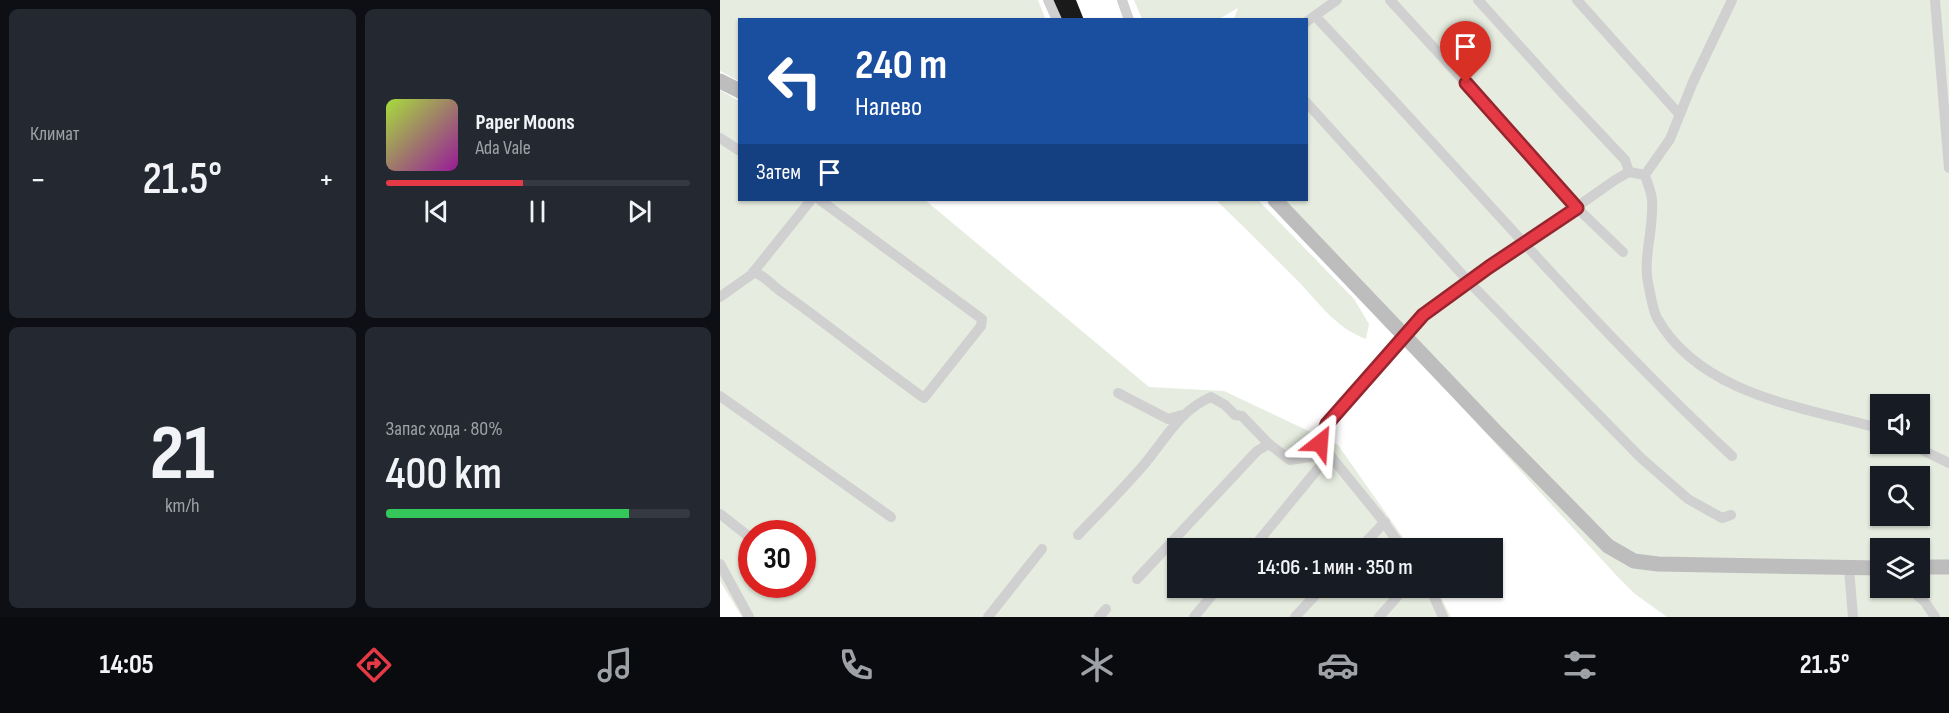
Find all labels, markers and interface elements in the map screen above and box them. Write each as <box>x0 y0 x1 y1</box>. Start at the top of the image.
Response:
pin <box>1440 21 1491 83</box>
icon: arrive <box>1449 30 1482 63</box>
text: 240 m <box>855 40 947 91</box>
icon: left <box>756 42 834 120</box>
text: Налево <box>855 91 922 123</box>
text: Paper Moons <box>476 109 575 136</box>
text: Климат <box>30 122 80 146</box>
text: Ada Vale <box>476 136 531 160</box>
text: 21.5° <box>142 152 222 207</box>
icon: arrive <box>813 156 846 189</box>
text: Затем <box>756 159 801 186</box>
text: − <box>30 160 46 200</box>
text: + <box>318 160 335 200</box>
icon: previous <box>420 195 453 228</box>
icon: pause <box>521 195 554 228</box>
icon: next <box>623 195 656 228</box>
map controls <box>1870 394 1930 598</box>
button: sound <box>1870 394 1930 454</box>
text: 21 <box>150 408 215 501</box>
position arrow <box>1288 411 1352 475</box>
text: Запас хода · 80% <box>386 417 503 441</box>
text: 400 km <box>386 447 502 502</box>
button: search <box>1870 466 1930 526</box>
text: km/h <box>165 494 200 518</box>
speed limit sign: 30 <box>738 520 816 598</box>
button: layers <box>1870 538 1930 598</box>
text: 14:06 · 1 мин · 350 m <box>1257 554 1413 581</box>
icon: directions <box>353 644 395 686</box>
icon: music <box>594 644 636 686</box>
icon: phone <box>835 644 877 686</box>
icon: climate <box>1076 644 1118 686</box>
icon: car <box>1317 644 1359 686</box>
icon: filters <box>1559 644 1601 686</box>
text: 14:05 <box>100 649 154 681</box>
text: 21.5° <box>1800 649 1849 681</box>

